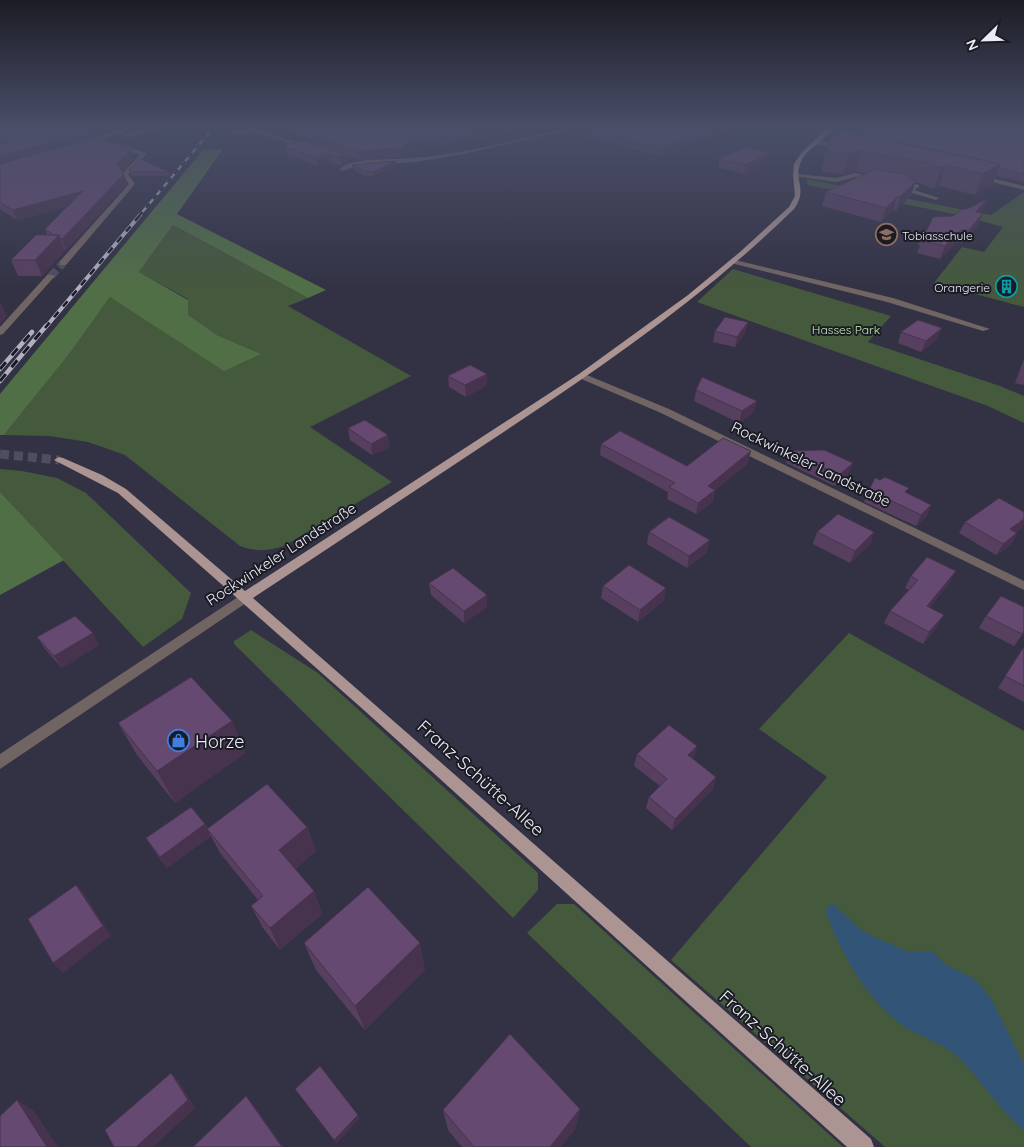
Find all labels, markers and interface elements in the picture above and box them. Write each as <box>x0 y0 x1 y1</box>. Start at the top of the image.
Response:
north arrow <box>959 15 1009 65</box>
text: N <box>962 37 982 53</box>
school or university icon: Tobiasschule <box>874 223 898 247</box>
place label: Tobiasschule <box>902 228 973 243</box>
building icon: Orangerie <box>994 275 1018 299</box>
place label: Orangerie <box>934 280 990 295</box>
park label: Hasses Park <box>812 322 880 337</box>
street label: Rockwinkeler Landstraße <box>728 417 894 511</box>
street label: Rockwinkeler Landstraße <box>202 498 360 610</box>
street label: Franz-Schütte-Allee <box>413 715 549 841</box>
shop icon: Horze <box>167 729 191 753</box>
place label: Horze <box>195 730 244 753</box>
street label: Franz-Schütte-Allee <box>715 985 851 1111</box>

